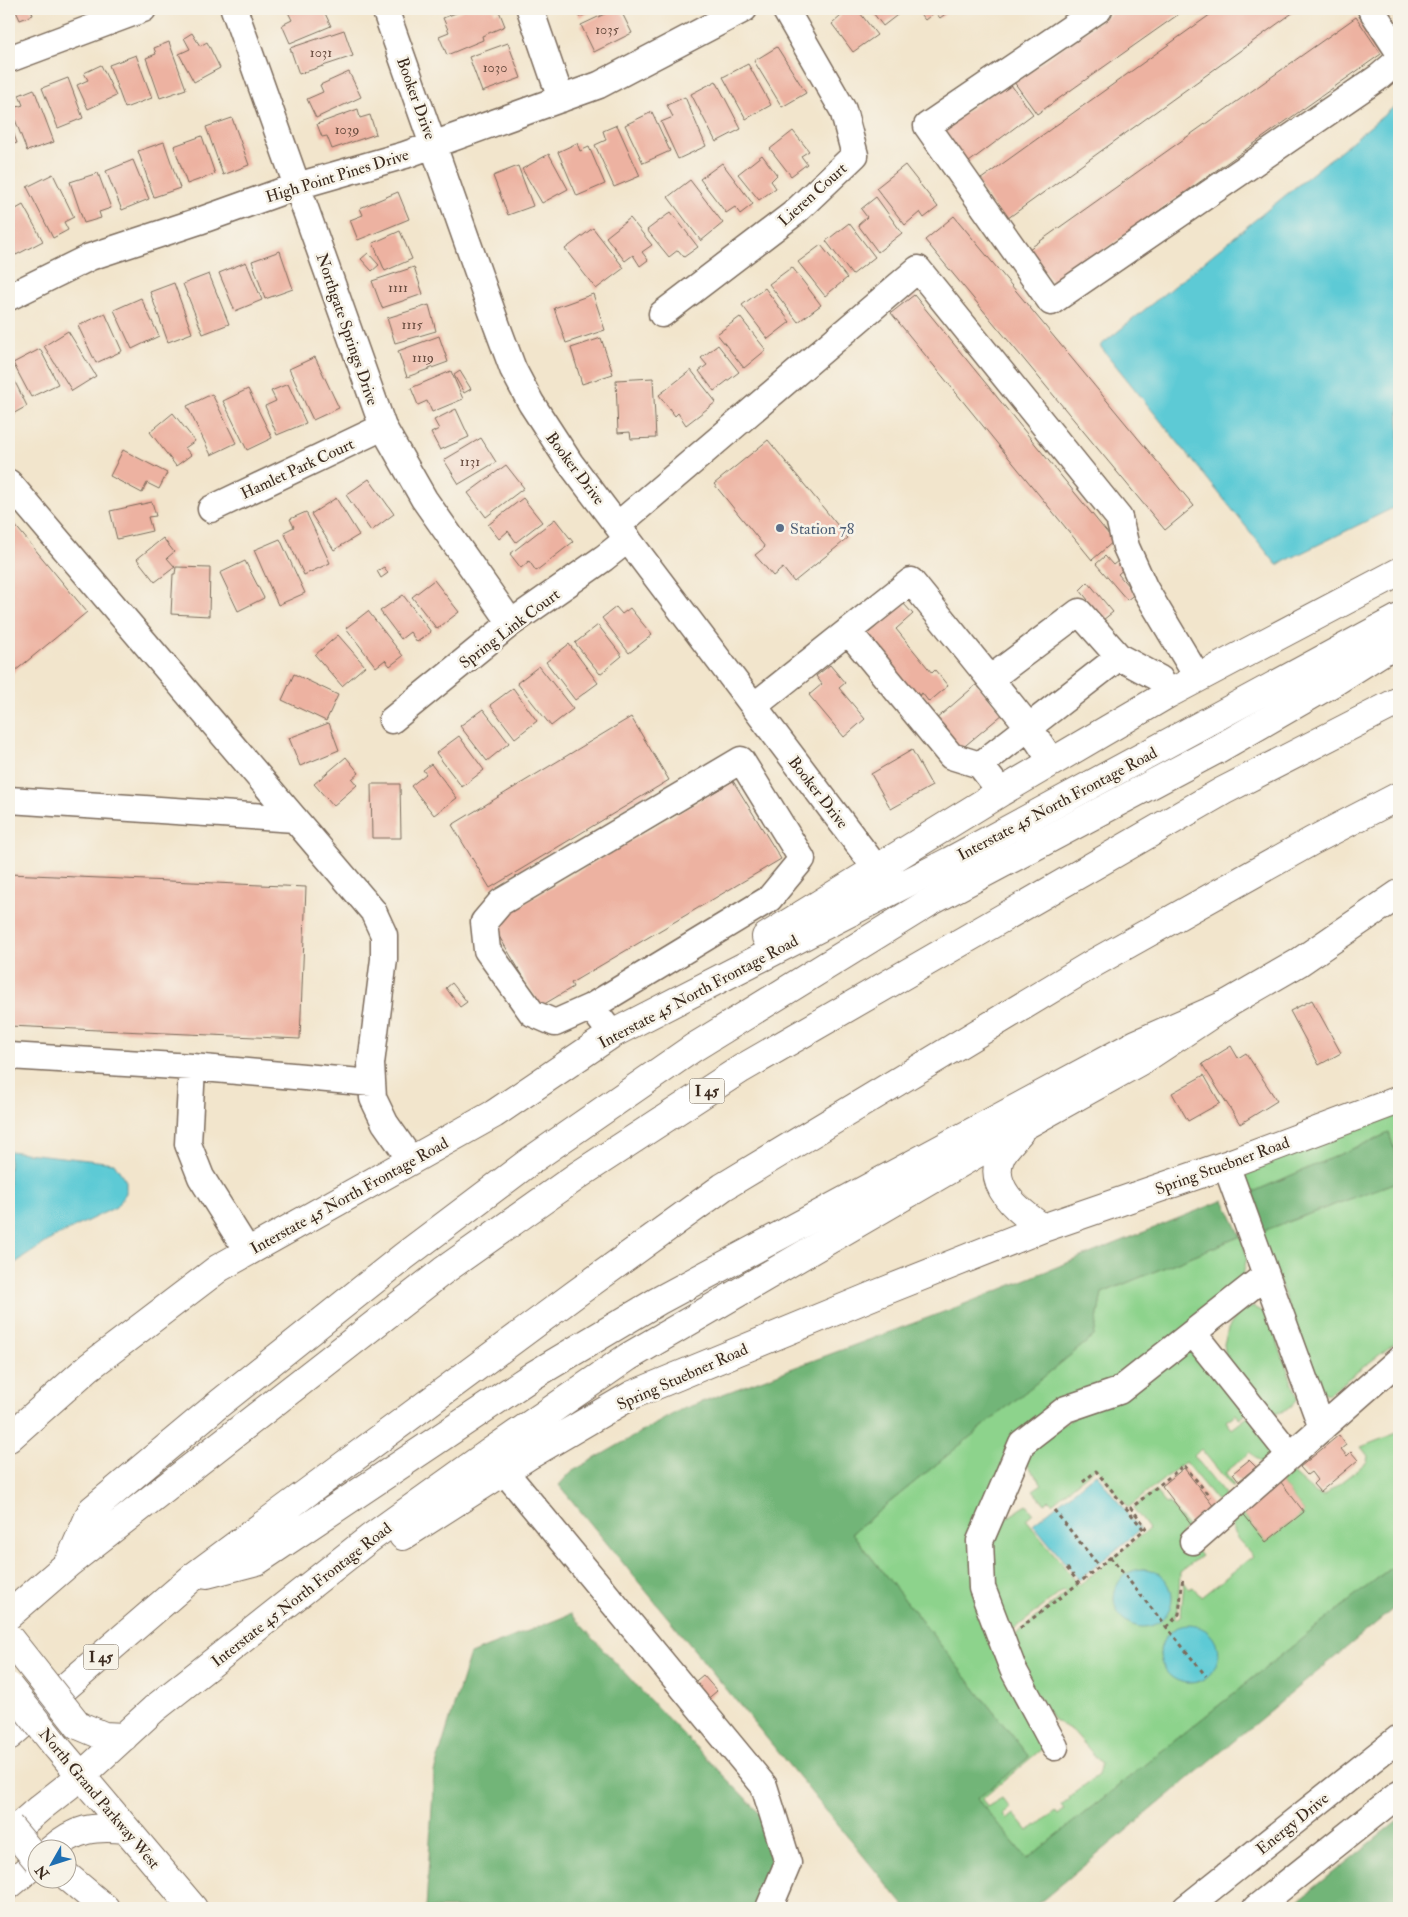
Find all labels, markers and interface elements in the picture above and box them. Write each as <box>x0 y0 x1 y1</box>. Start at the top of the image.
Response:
house number: 1035 <box>595 21 620 38</box>
house number: 1031 <box>310 44 332 61</box>
street label: Booker Drive <box>392 55 440 142</box>
house number: 1030 <box>483 59 507 76</box>
house number: 1039 <box>335 121 359 138</box>
street label: High Point Pines Drive <box>263 145 412 207</box>
street label: Lieren Court <box>774 159 851 231</box>
street label: Northgate Springs Drive <box>311 251 383 409</box>
house number: 1111 <box>388 279 408 296</box>
house number: 1115 <box>401 316 423 333</box>
house number: 1119 <box>412 349 434 366</box>
street label: Booker Drive <box>541 428 609 509</box>
street label: Hamlet Park Court <box>238 434 357 504</box>
house number: 1131 <box>460 453 480 470</box>
place label: Station 78 <box>790 519 855 539</box>
marker: Station 78 <box>774 522 786 534</box>
street label: Spring Link Court <box>455 585 564 674</box>
street label: Interstate 45 North Frontage Road <box>954 743 1161 865</box>
street label: Booker Drive <box>784 753 853 833</box>
street label: Interstate 45 North Frontage Road <box>595 931 802 1053</box>
road number: I 45 <box>690 1078 724 1104</box>
street label: Spring Stuebner Road <box>1153 1132 1293 1200</box>
street label: Interstate 45 North Frontage Road <box>247 1133 452 1259</box>
street label: Spring Stuebner Road <box>614 1339 752 1416</box>
street label: Interstate 45 North Frontage Road <box>208 1518 396 1671</box>
road number: I 45 <box>84 1644 118 1670</box>
street label: North Grand Parkway West <box>35 1724 165 1872</box>
street label: Energy Drive <box>1252 1788 1333 1859</box>
north arrow <box>28 1840 78 1890</box>

